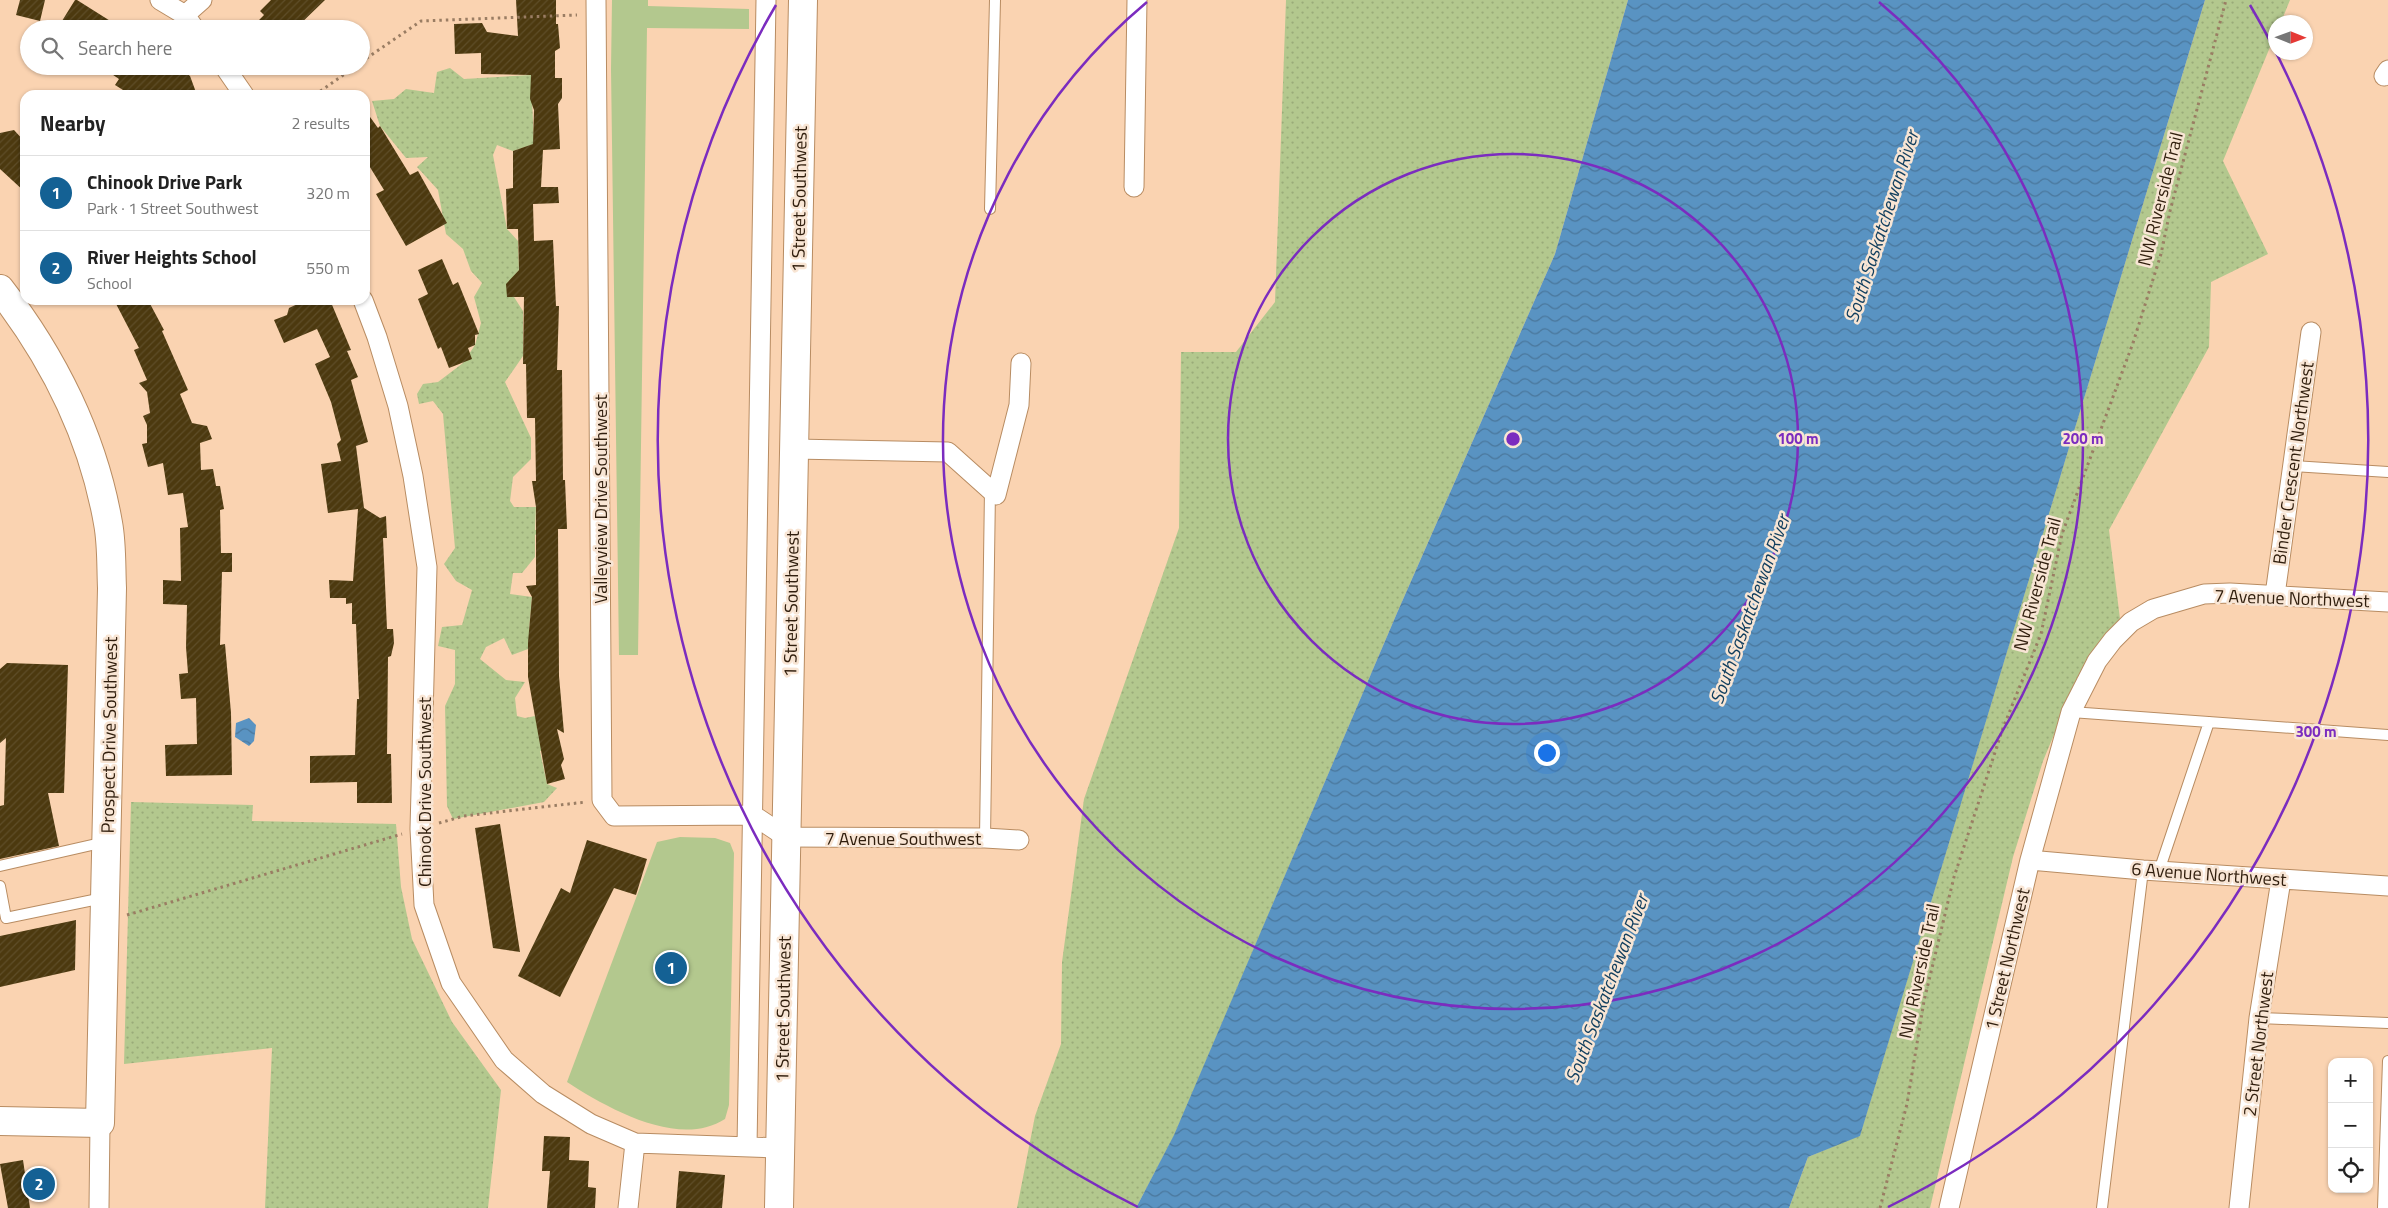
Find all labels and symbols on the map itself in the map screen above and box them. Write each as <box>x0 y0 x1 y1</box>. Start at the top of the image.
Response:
north arrow <box>2268 15 2313 60</box>
street label: 1 Street Southwest <box>784 125 814 272</box>
water label: South Saskatchewan River <box>1836 125 1926 325</box>
street label: NW Riverside Trail <box>2130 129 2190 269</box>
street label: Binder Crescent Northwest <box>2265 359 2321 566</box>
street label: Valleyview Drive Southwest <box>587 393 614 604</box>
text: 100 m <box>1777 427 1819 450</box>
text: 200 m <box>2062 427 2104 450</box>
centre of rings <box>1504 430 1522 448</box>
water label: South Saskatchewan River <box>1701 508 1797 708</box>
street label: NW Riverside Trail <box>2006 514 2068 654</box>
street label: 1 Street Southwest <box>776 530 806 677</box>
street label: 7 Avenue Northwest <box>2214 582 2371 614</box>
street label: Prospect Drive Southwest <box>94 636 124 834</box>
street label: Chinook Drive Southwest <box>411 696 438 887</box>
text: 300 m <box>2295 720 2337 743</box>
your location <box>1534 740 1560 766</box>
street label: 7 Avenue Southwest <box>825 825 982 852</box>
street label: 6 Avenue Northwest <box>2131 855 2288 893</box>
street label: 1 Street Northwest <box>1977 884 2037 1033</box>
water label: South Saskatchewan River <box>1557 888 1656 1086</box>
street label: NW Riverside Trail <box>1892 901 1946 1041</box>
street label: 1 Street Southwest <box>768 935 798 1082</box>
pin: 1 <box>655 949 687 987</box>
street label: 2 Street Northwest <box>2236 969 2280 1118</box>
pin: 2 <box>23 1165 55 1203</box>

